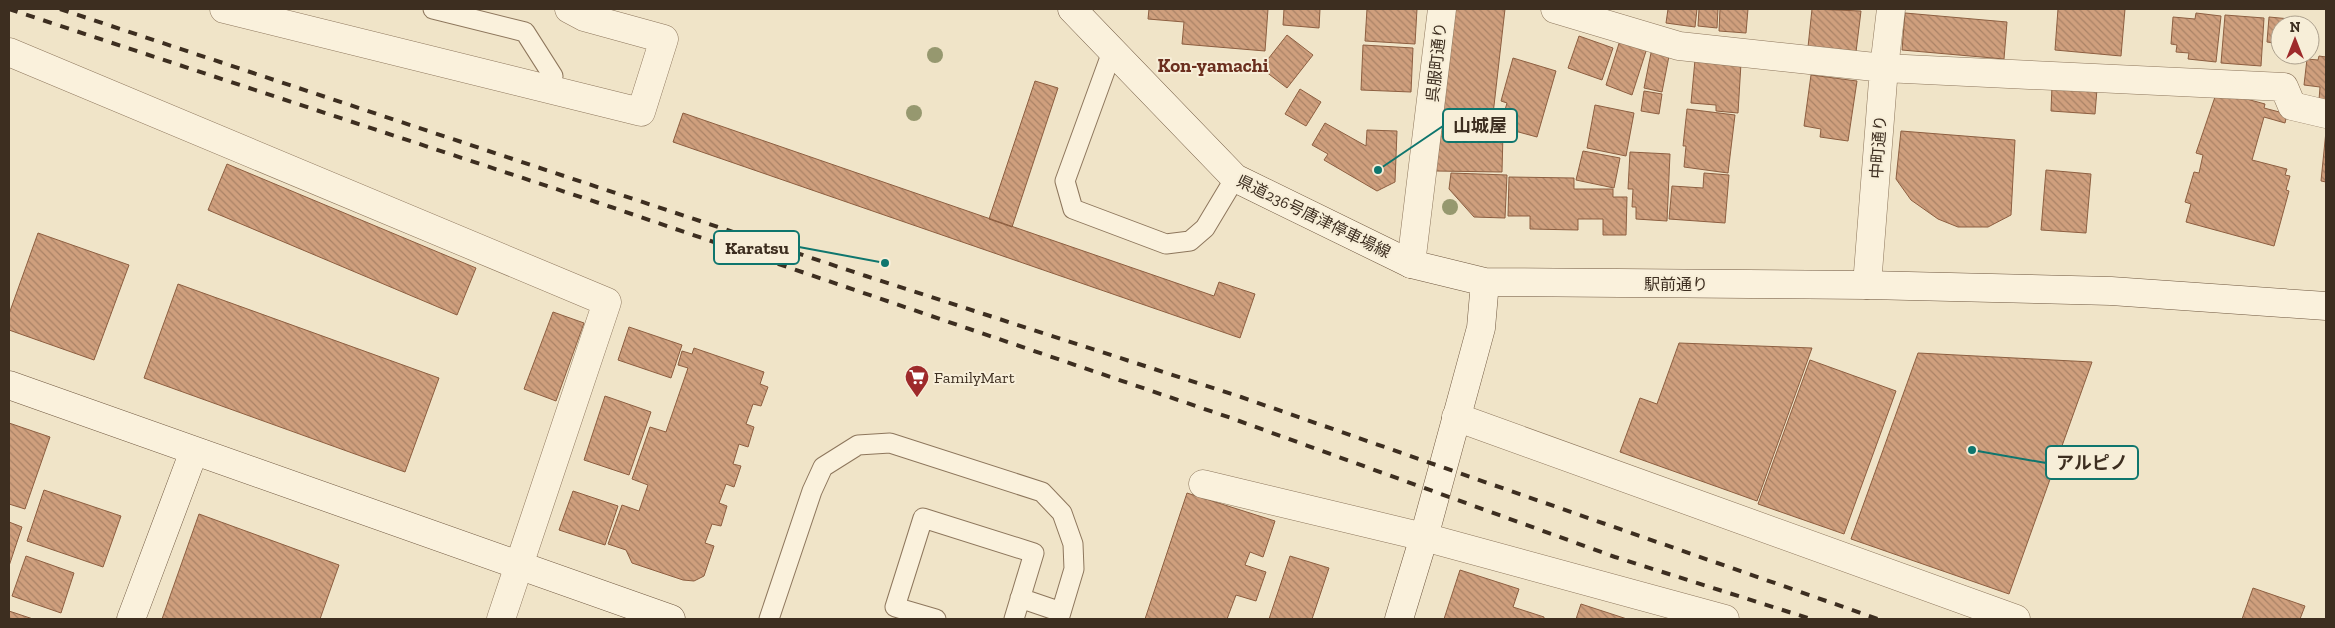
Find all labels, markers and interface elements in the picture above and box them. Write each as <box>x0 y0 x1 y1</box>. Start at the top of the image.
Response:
north arrow <box>2270 15 2320 65</box>
text: N <box>2290 19 2301 36</box>
street label: 呉服町通り <box>1423 21 1450 103</box>
district label: Kon-yamachi <box>1158 54 1269 77</box>
callout: 山城屋 <box>1443 109 1517 142</box>
street label: 中町通り <box>1867 114 1890 180</box>
text: 山城屋 <box>1453 115 1507 137</box>
street label: 県道236号唐津停車場線 <box>1234 171 1394 262</box>
callout: Karatsu <box>714 231 799 264</box>
text: Karatsu <box>725 237 790 259</box>
street label: 駅前通り <box>1644 275 1708 294</box>
supermarket icon: FamilyMart <box>904 364 930 398</box>
place label: FamilyMart <box>934 368 1015 387</box>
callout: アルピノ <box>2046 446 2138 479</box>
text: アルピノ <box>2056 452 2128 474</box>

